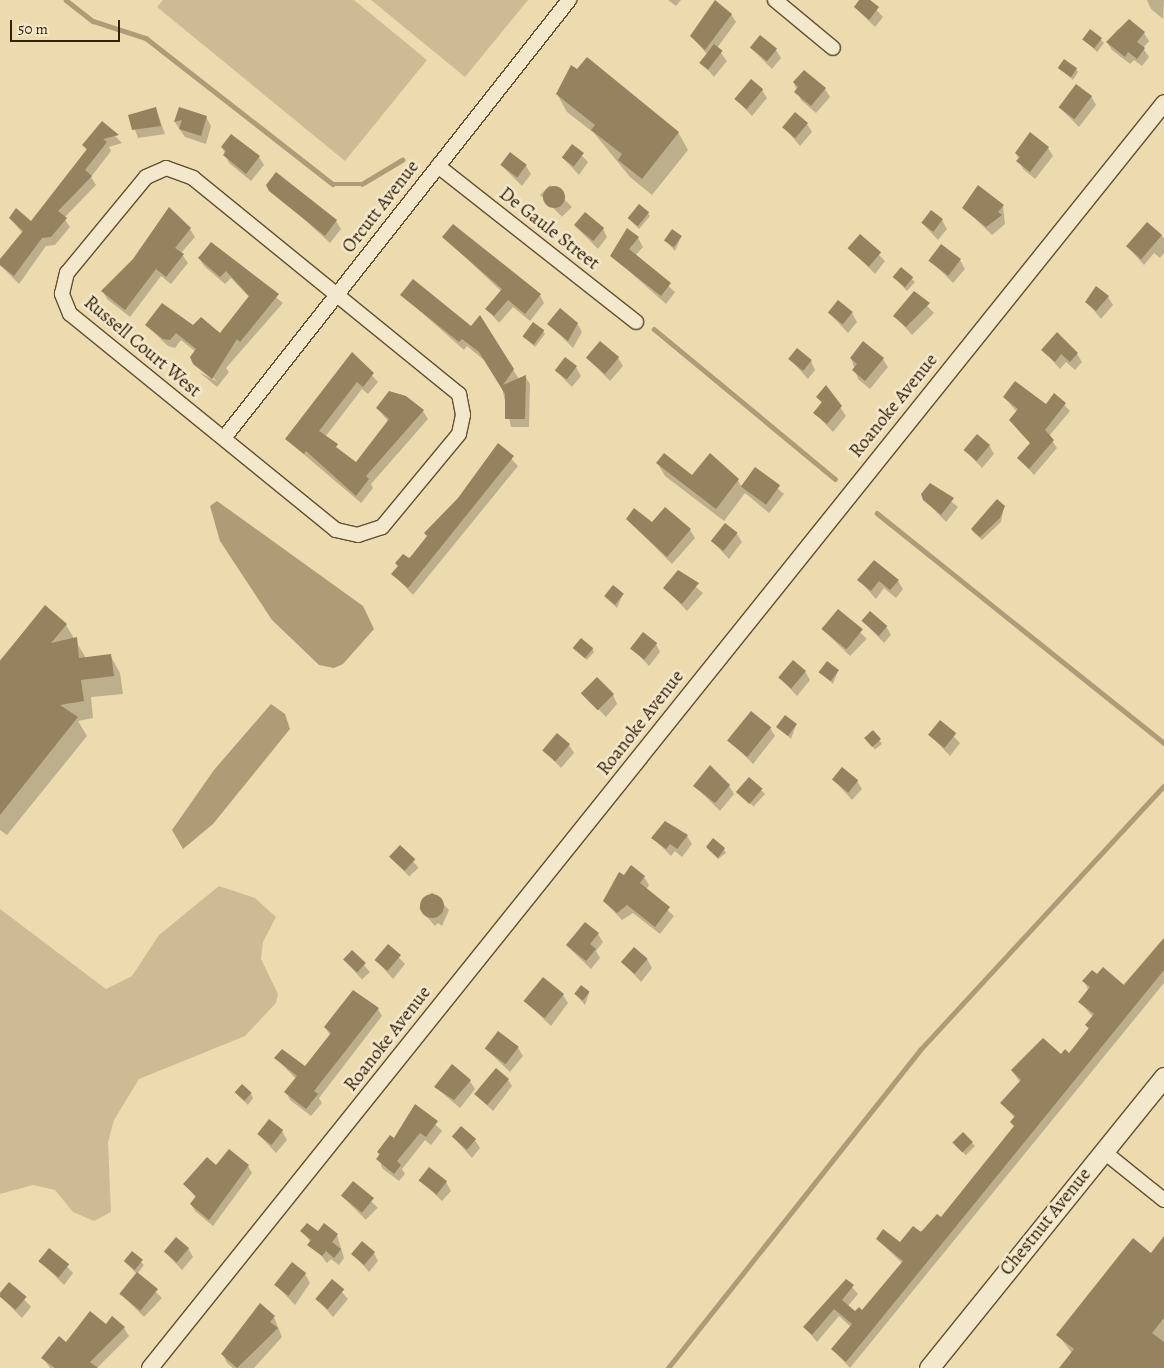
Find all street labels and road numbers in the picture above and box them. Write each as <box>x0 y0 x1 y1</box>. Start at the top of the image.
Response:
street label: Orcutt Avenue <box>338 156 424 258</box>
street label: De Gaule Street <box>494 183 604 275</box>
street label: Russell Court West <box>79 292 205 402</box>
street label: Roanoke Avenue <box>845 349 943 463</box>
street label: Roanoke Avenue <box>593 666 689 780</box>
street label: Roanoke Avenue <box>340 982 436 1096</box>
street label: Chestnut Avenue <box>996 1164 1096 1280</box>

